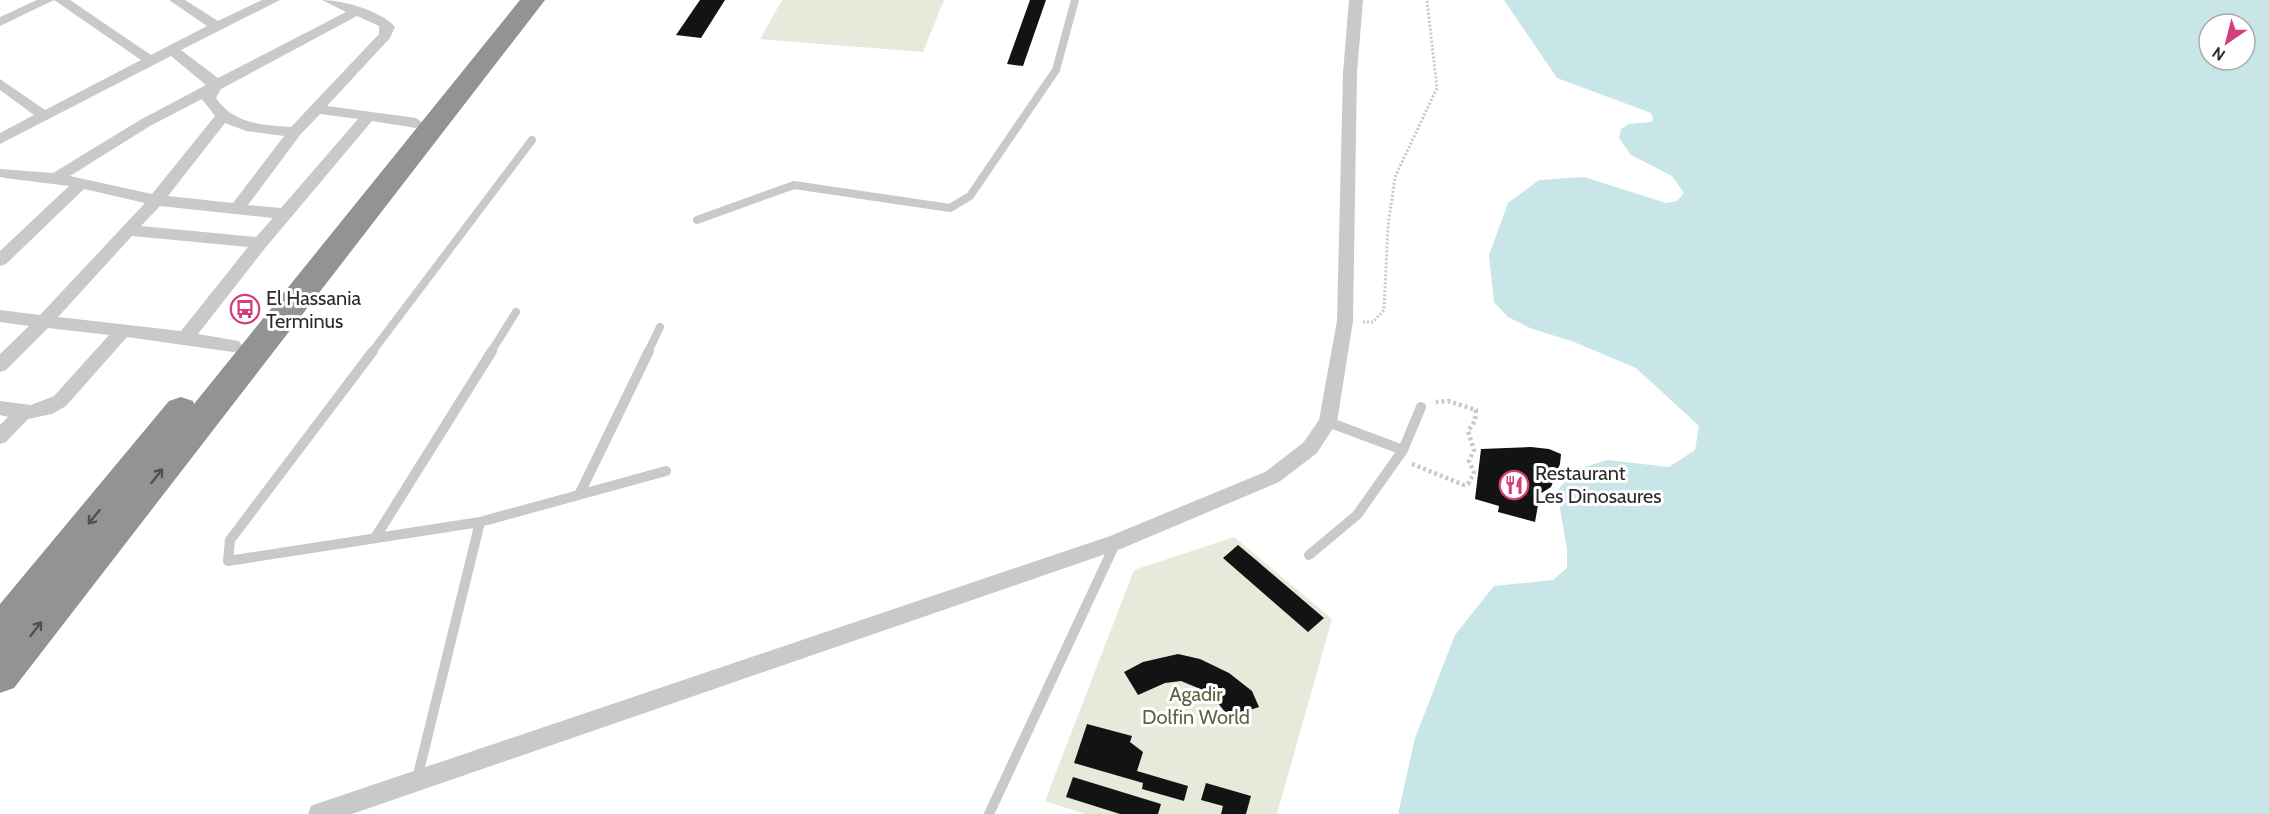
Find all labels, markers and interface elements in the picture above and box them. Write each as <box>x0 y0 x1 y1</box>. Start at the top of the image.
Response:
north arrow <box>2197 12 2257 72</box>
text: N <box>2209 43 2229 65</box>
place label: El Hassania Terminus <box>266 286 361 333</box>
bus stop icon: El Hassania Terminus <box>229 293 261 325</box>
place label: Restaurant Les Dinosaures <box>1535 461 1662 508</box>
one-way arrow <box>151 468 164 484</box>
restaurant icon: Restaurant Les Dinosaures <box>1498 469 1530 501</box>
one-way arrow <box>88 508 101 524</box>
one-way arrow <box>30 621 43 637</box>
park label: Agadir Dolfin World <box>1142 682 1250 729</box>

